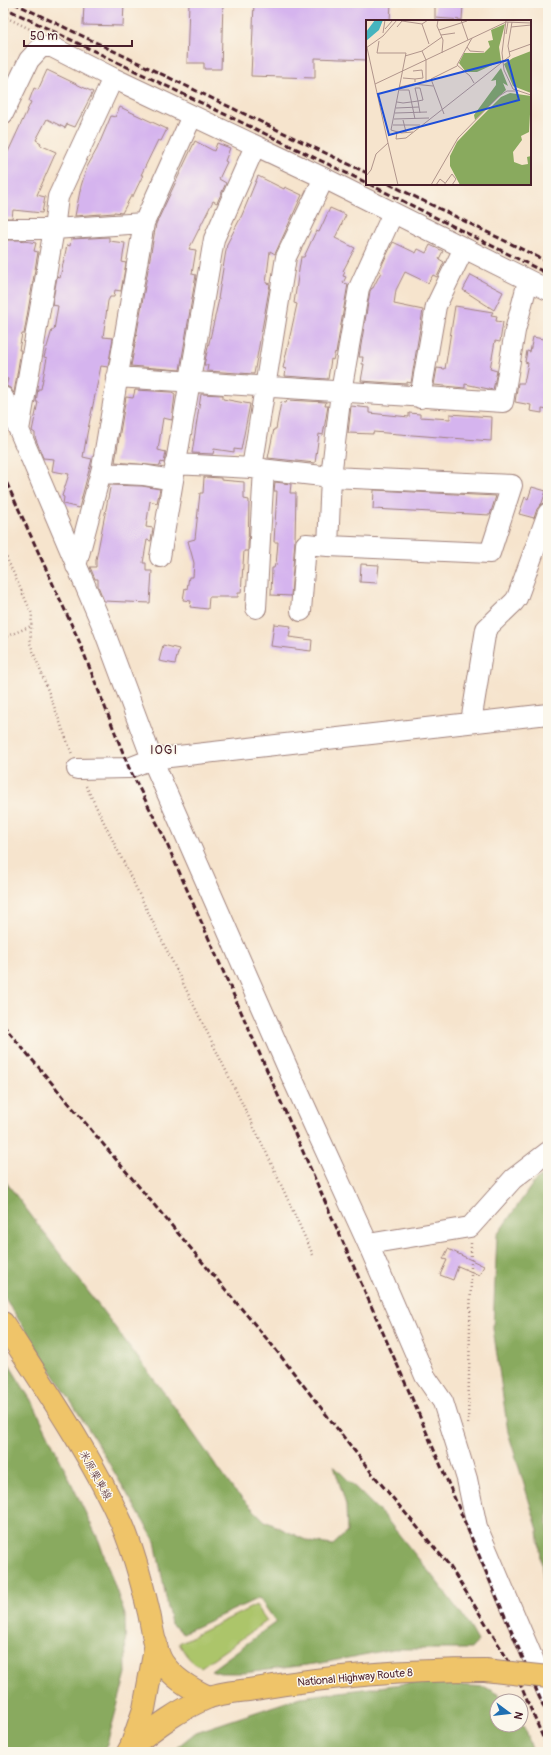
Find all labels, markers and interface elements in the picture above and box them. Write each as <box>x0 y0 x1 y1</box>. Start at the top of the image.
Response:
inset map <box>366 20 531 185</box>
scale bar <box>24 22 132 48</box>
text: 50 m <box>30 29 58 44</box>
district label: IOGI <box>150 742 178 758</box>
street label: 米原栗東線 <box>77 1448 115 1502</box>
street label: National Highway Route 8 <box>297 1666 414 1689</box>
north arrow <box>489 1693 529 1733</box>
text: N <box>511 1710 525 1721</box>

